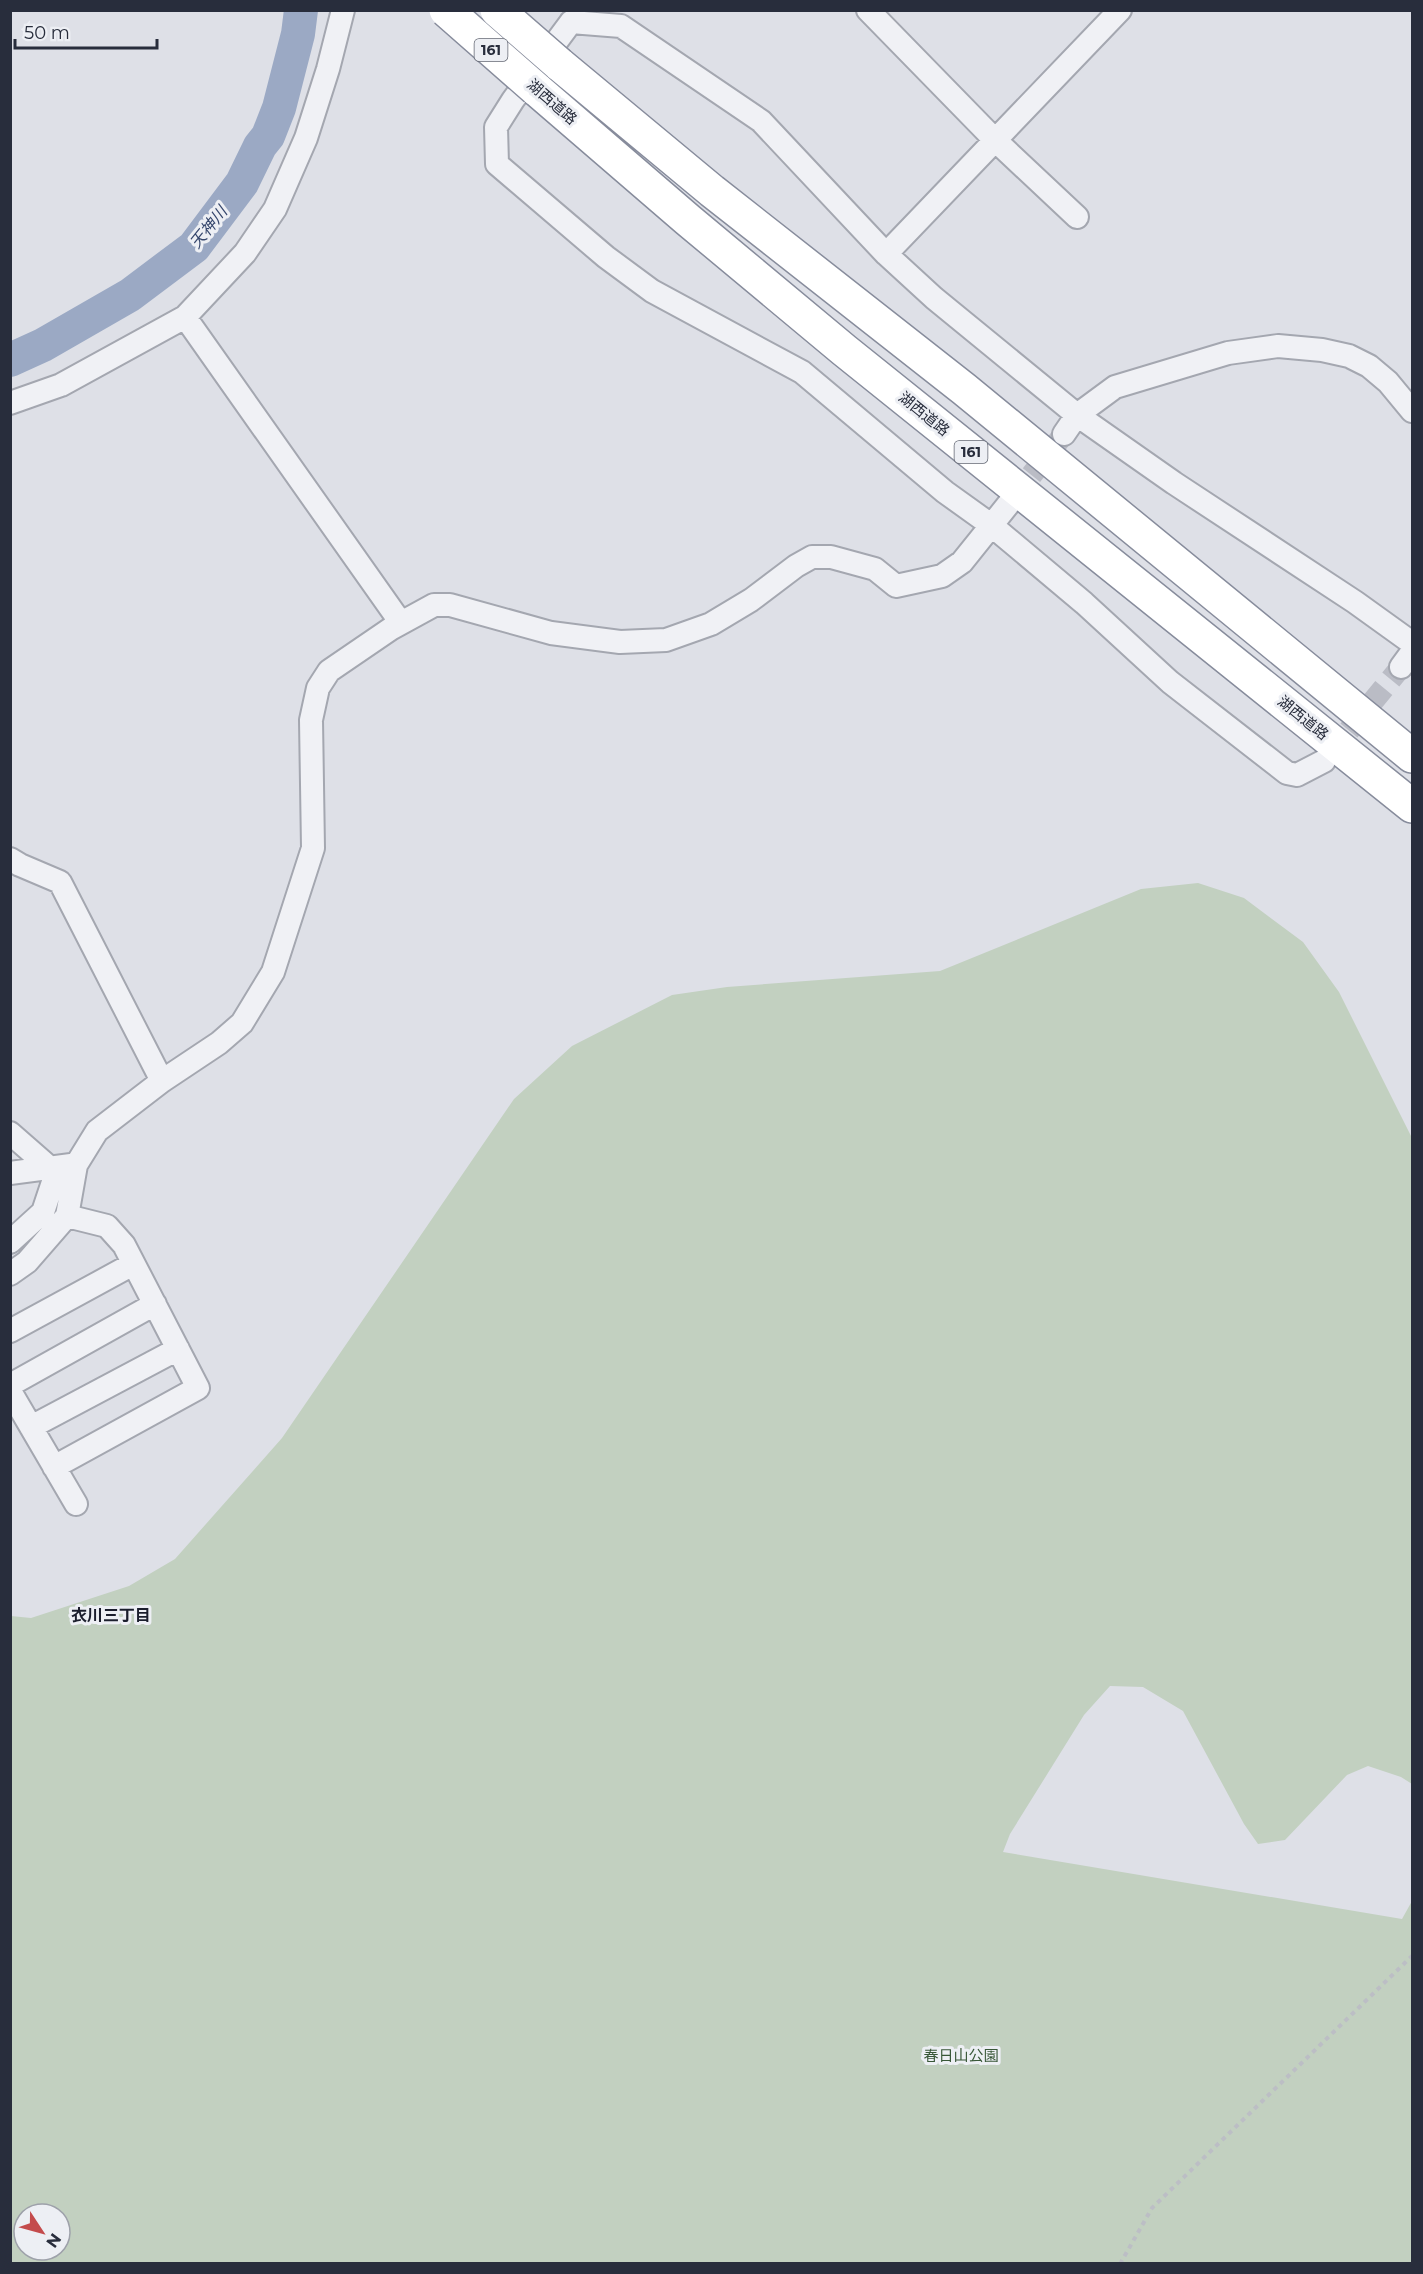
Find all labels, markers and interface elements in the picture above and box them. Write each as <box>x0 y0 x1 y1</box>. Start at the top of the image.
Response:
scale bar <box>15 12 158 50</box>
text: 50 m <box>24 22 70 44</box>
road number: 161 <box>474 39 508 61</box>
street label: 湖西道路 <box>523 75 581 128</box>
water label: 天神川 <box>186 201 232 252</box>
street label: 湖西道路 <box>895 387 954 440</box>
road number: 161 <box>954 441 988 463</box>
street label: 湖西道路 <box>1274 691 1333 744</box>
district label: 衣川三丁目 <box>71 1606 151 1625</box>
park label: 春日山公園 <box>923 2046 999 2065</box>
north arrow <box>12 2202 72 2262</box>
text: N <box>42 2230 65 2251</box>

